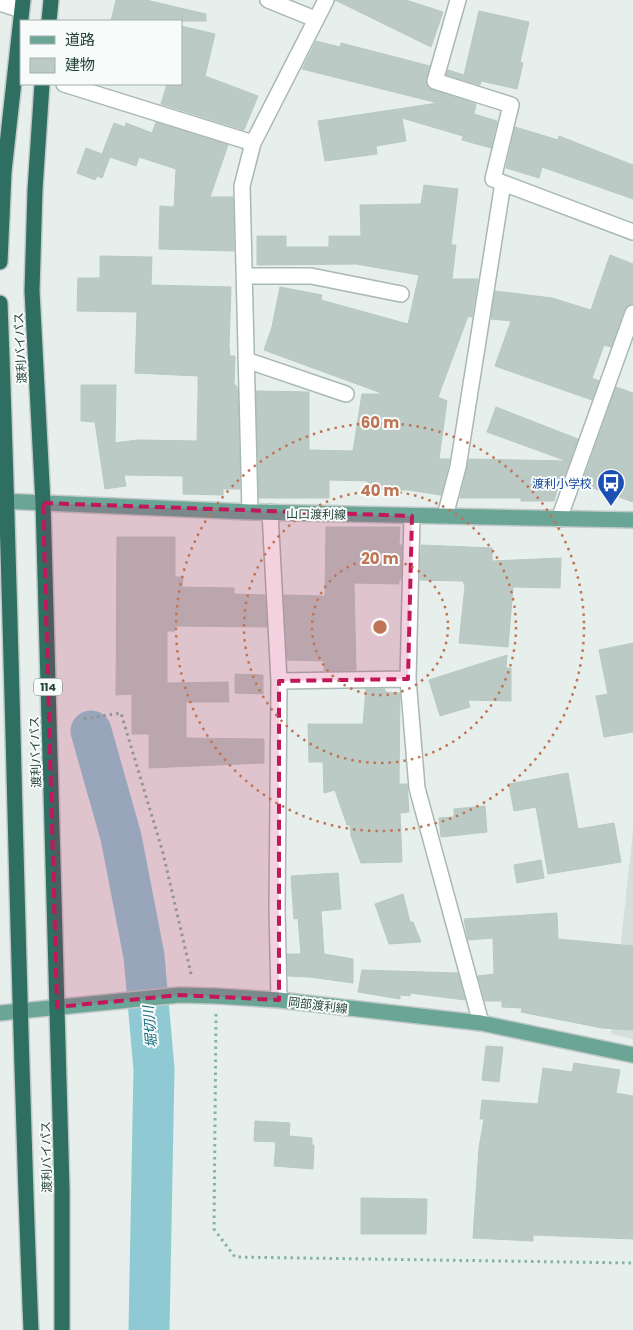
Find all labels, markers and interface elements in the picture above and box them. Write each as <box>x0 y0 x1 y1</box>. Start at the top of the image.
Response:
legend <box>20 20 182 85</box>
text: 道路 <box>65 29 95 50</box>
text: 建物 <box>65 54 95 75</box>
street label: 渡利バイパス <box>10 312 30 384</box>
text: 60 m <box>361 412 399 433</box>
bus stop icon: 渡利小学校 <box>596 468 626 507</box>
place label: 渡利小学校 <box>532 475 592 492</box>
text: 40 m <box>360 480 400 501</box>
street label: 山口渡利線 <box>286 505 346 523</box>
text: 20 m <box>361 548 399 569</box>
centre of rings <box>371 618 389 636</box>
road number: 114 <box>34 679 62 696</box>
street label: 渡利バイパス <box>25 716 45 788</box>
street label: 岡部渡利線 <box>287 993 349 1017</box>
water label: 堀切川 <box>138 1003 162 1049</box>
street label: 渡利バイパス <box>37 1121 55 1193</box>

